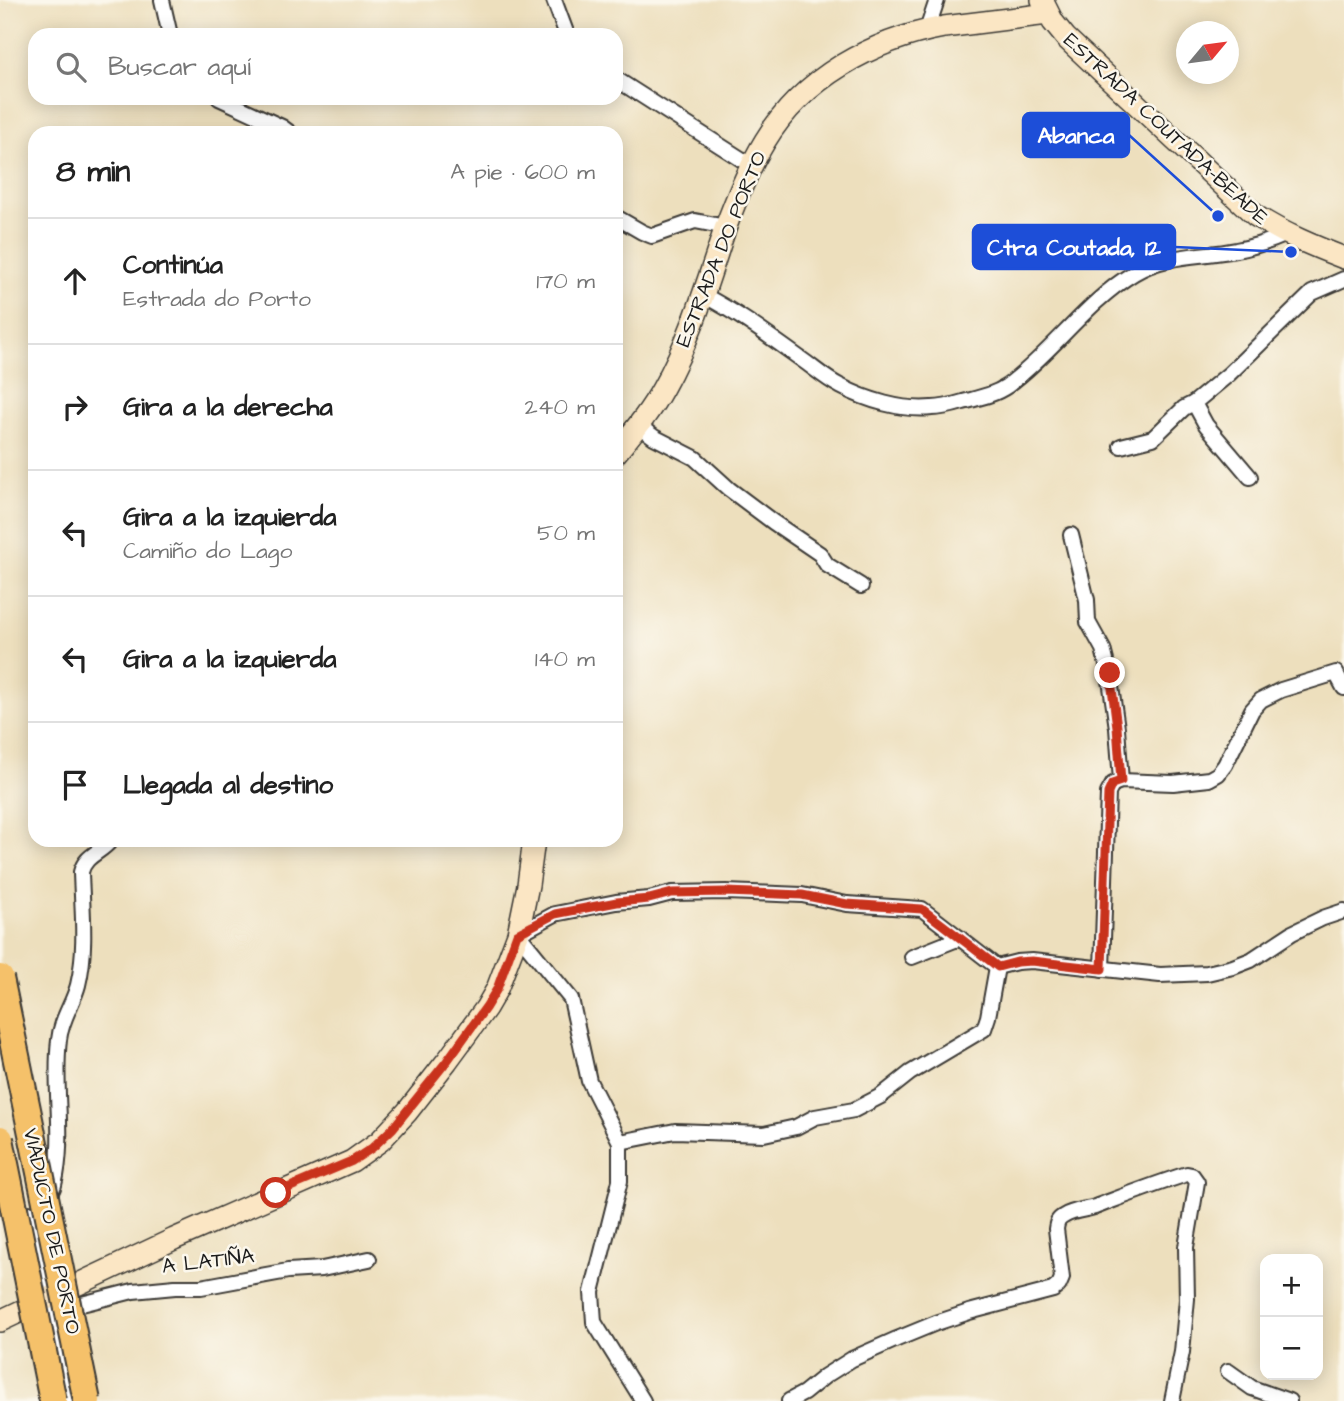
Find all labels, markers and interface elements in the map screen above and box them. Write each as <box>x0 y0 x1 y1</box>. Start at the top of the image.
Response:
north arrow <box>1176 21 1239 84</box>
street label: ESTRADA COUTADA-BEADE <box>1057 26 1275 232</box>
search box <box>28 28 623 105</box>
icon: search <box>52 48 90 86</box>
text: Buscar aquí <box>108 49 251 85</box>
callout: Abanca <box>1023 113 1129 157</box>
text: Abanca <box>1037 120 1115 152</box>
street label: ESTRADA DO PORTO <box>668 147 774 351</box>
text: 8 min <box>56 151 130 193</box>
text: A pie · 600 m <box>450 156 595 188</box>
callout: Ctra Coutada, 12 <box>973 225 1175 269</box>
text: Ctra Coutada, 12 <box>987 232 1162 264</box>
text: Continúa <box>123 247 223 283</box>
icon: ahead <box>56 262 94 300</box>
text: 170 m <box>536 265 595 297</box>
text: Estrada do Porto <box>123 283 311 315</box>
icon: right <box>56 388 94 426</box>
text: Gira a la derecha <box>123 389 333 425</box>
text: 240 m <box>525 391 595 423</box>
text: Gira a la izquierda <box>123 499 337 535</box>
icon: left <box>56 514 94 552</box>
text: 50 m <box>537 517 595 549</box>
text: Camiño do Lago <box>123 535 292 567</box>
icon: left <box>56 640 94 678</box>
text: Gira a la izquierda <box>123 641 337 677</box>
text: 140 m <box>535 643 595 675</box>
route end <box>1094 657 1125 688</box>
icon: arrive <box>56 766 94 804</box>
text: Llegada al destino <box>123 767 333 803</box>
street label: VIADUCTO DE PORTO <box>16 1125 88 1337</box>
route start <box>260 1177 291 1208</box>
street label: A LATIÑA <box>160 1241 256 1281</box>
map controls <box>1260 1254 1323 1380</box>
button: + <box>1260 1254 1323 1317</box>
button: − <box>1260 1317 1323 1380</box>

